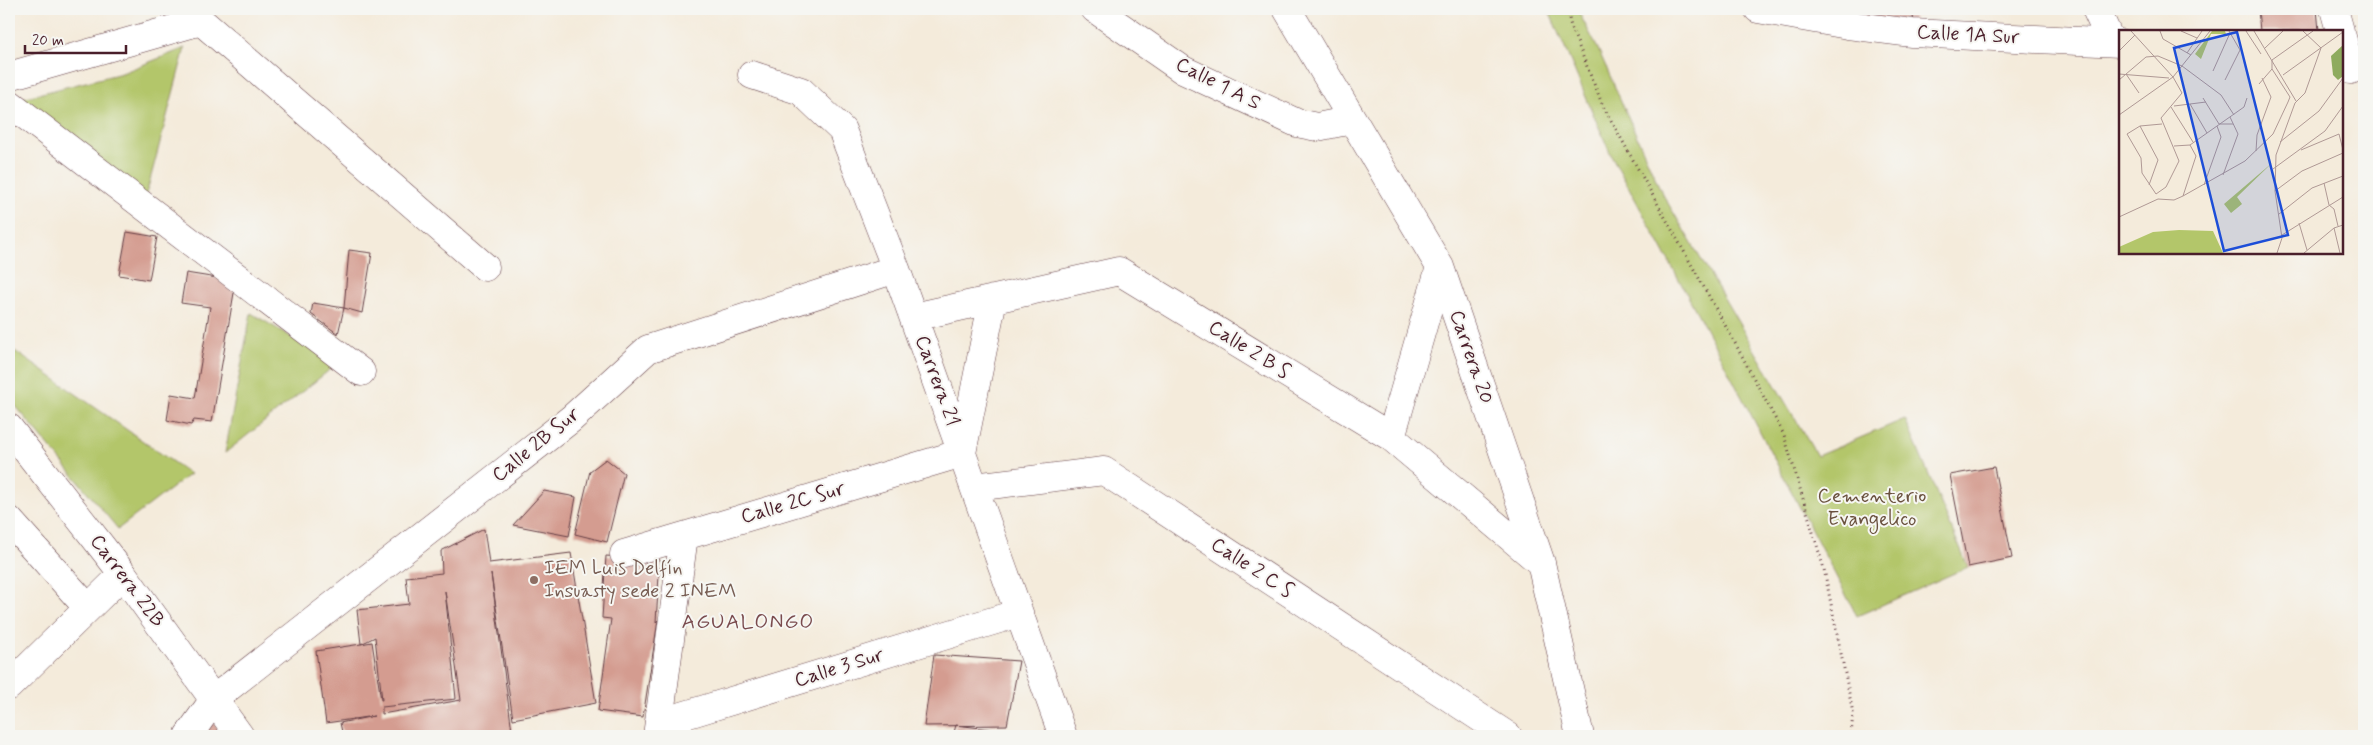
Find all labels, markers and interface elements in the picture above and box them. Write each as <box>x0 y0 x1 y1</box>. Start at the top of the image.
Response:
street label: Calle 1A Sur <box>1916 19 2021 51</box>
scale bar <box>25 22 126 54</box>
inset map <box>2119 30 2343 254</box>
text: 20 m <box>32 31 64 51</box>
street label: Calle 1 A S <box>1171 51 1265 117</box>
street label: Carrera 20 <box>1442 306 1500 408</box>
street label: Calle 2 B S <box>1203 314 1295 386</box>
street label: Carrera 21 <box>908 332 966 430</box>
street label: Calle 2B Sur <box>487 401 586 489</box>
street label: Calle 2C Sur <box>738 475 849 531</box>
park label: Cementerio Evangelico <box>1818 483 1926 534</box>
street label: Carrera 22B <box>83 529 171 633</box>
street label: Calle 2 C S <box>1205 531 1299 605</box>
place label: IEM Luis Delfín Insuasty sede 2 INEM <box>544 555 737 605</box>
marker: IEM Luis Delfín Insuasty sede 2 INEM <box>528 574 540 586</box>
district label: AGUALONGO <box>681 608 815 636</box>
street label: Calle 3 Sur <box>791 641 888 694</box>

